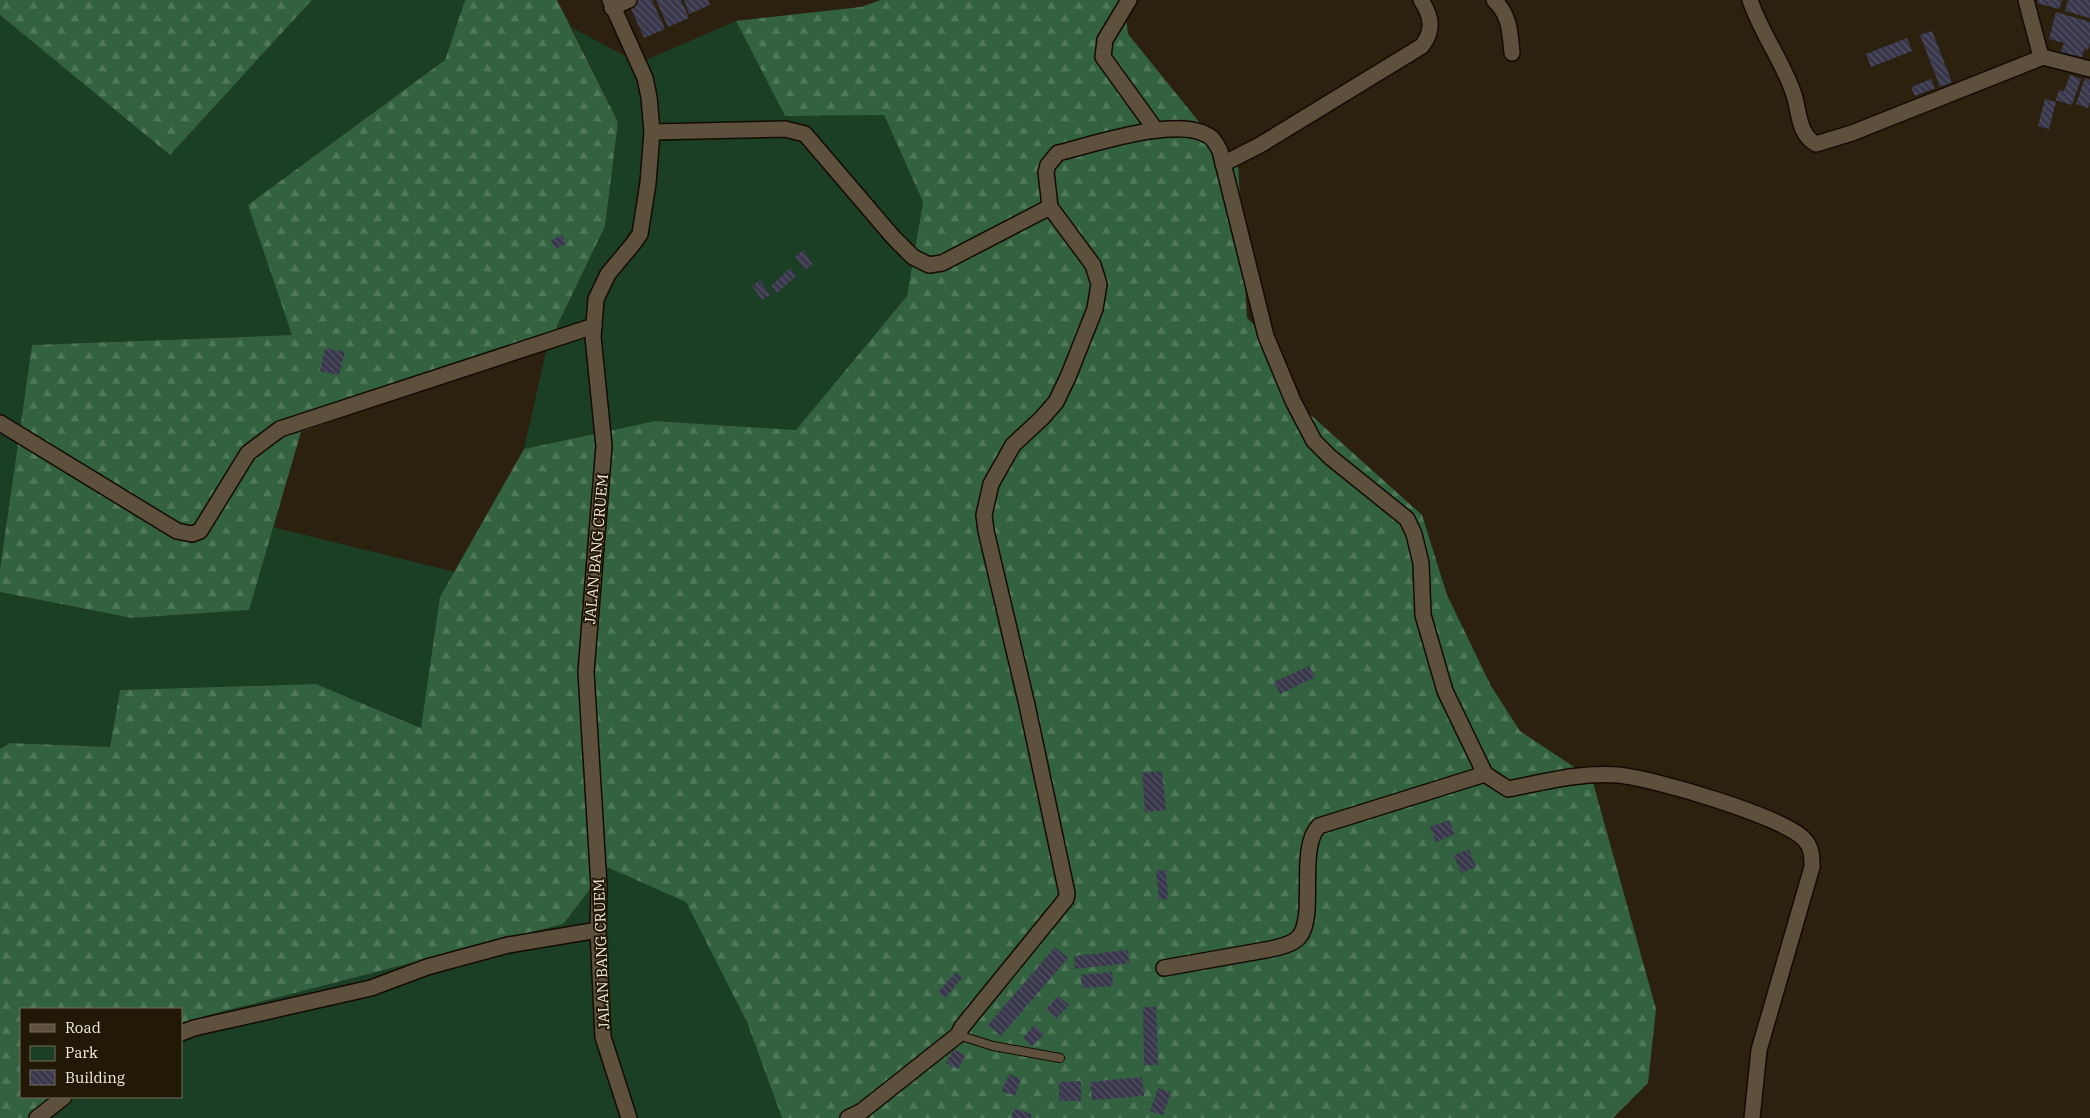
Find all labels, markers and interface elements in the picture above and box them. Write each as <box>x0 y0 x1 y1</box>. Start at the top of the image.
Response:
street label: JALAN BANG CRUEM <box>580 473 612 625</box>
street label: JALAN BANG CRUEM <box>589 878 613 1030</box>
legend <box>20 1008 182 1098</box>
text: Road <box>65 1018 101 1037</box>
text: Park <box>65 1043 98 1062</box>
text: Building <box>65 1068 125 1087</box>

